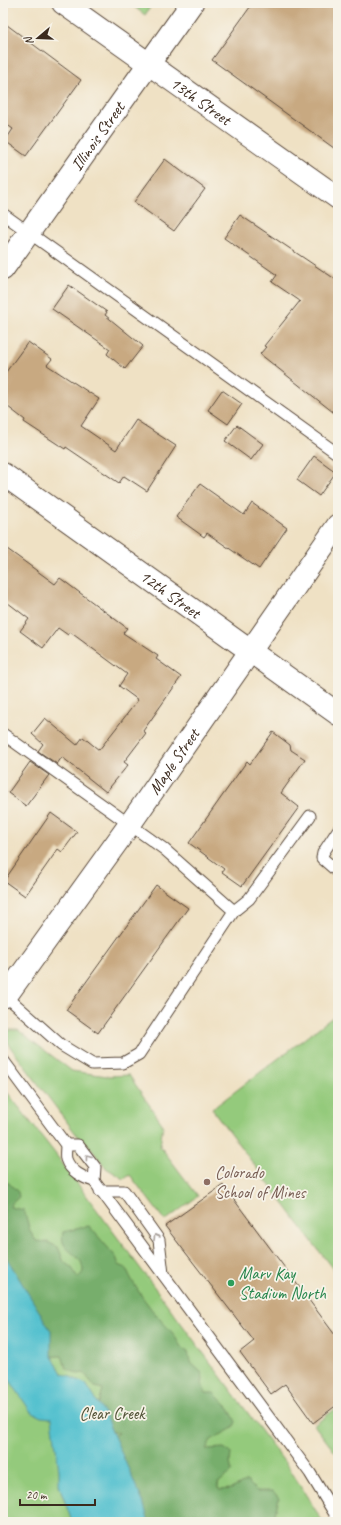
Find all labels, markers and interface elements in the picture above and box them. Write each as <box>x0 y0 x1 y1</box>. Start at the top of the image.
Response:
north arrow <box>18 18 58 58</box>
text: N <box>20 34 36 47</box>
street label: 13th Street <box>166 72 237 131</box>
street label: Illinois Street <box>66 96 131 175</box>
street label: 12th Street <box>136 566 206 625</box>
street label: Maple Street <box>144 723 206 799</box>
one-way arrow <box>85 1154 92 1161</box>
place label: Colorado School of Mines <box>215 1162 307 1203</box>
marker: Colorado School of Mines <box>202 1177 212 1187</box>
one-way arrow <box>153 1234 160 1241</box>
place label: Marv Kay Stadium North <box>239 1263 326 1304</box>
marker: Marv Kay Stadium North <box>226 1278 236 1288</box>
park label: Clear Creek <box>79 1403 146 1424</box>
scale bar <box>20 1481 95 1507</box>
text: 20 m <box>26 1487 48 1503</box>

